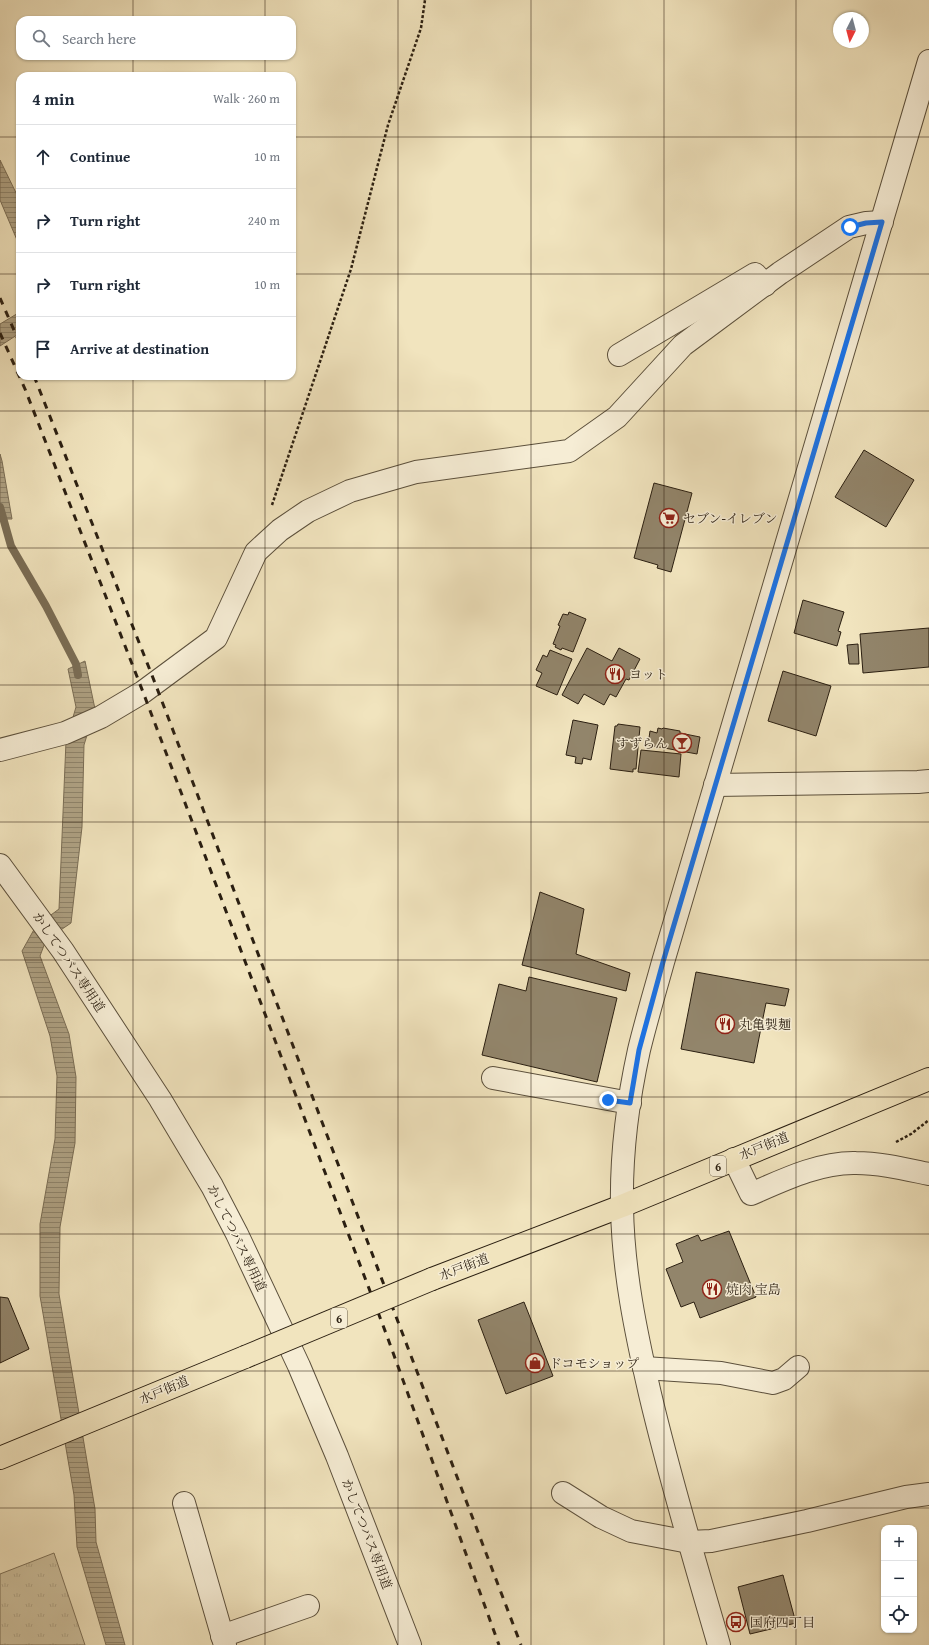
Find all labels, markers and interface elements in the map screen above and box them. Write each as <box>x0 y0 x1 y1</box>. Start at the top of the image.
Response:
north arrow <box>833 12 869 48</box>
search box <box>16 16 296 60</box>
icon: search <box>30 27 52 49</box>
text: Search here <box>62 28 136 49</box>
text: 4 min <box>32 86 74 111</box>
text: Walk · 260 m <box>213 89 280 108</box>
icon: ahead <box>32 146 54 168</box>
text: Continue <box>70 146 131 167</box>
text: 10 m <box>254 147 280 166</box>
icon: right <box>32 210 54 232</box>
text: Turn right <box>70 210 141 231</box>
text: 240 m <box>248 211 280 230</box>
route start <box>841 218 859 236</box>
icon: right <box>32 274 54 296</box>
text: Turn right <box>70 274 141 295</box>
text: 10 m <box>254 275 280 294</box>
icon: arrive <box>32 338 54 360</box>
text: Arrive at destination <box>70 338 209 359</box>
supermarket icon: セブン-イレブン <box>658 507 680 529</box>
place label: セブン-イレブン <box>683 509 777 528</box>
restaurant icon: ヨット <box>604 663 626 685</box>
place label: ヨット <box>629 665 668 684</box>
bar icon: すずらん <box>671 732 693 754</box>
place label: すずらん <box>616 734 668 753</box>
street label: かしてつバス専用道 <box>28 908 110 1016</box>
restaurant icon: 丸亀製麺 <box>714 1013 736 1035</box>
place label: 丸亀製麺 <box>739 1015 791 1034</box>
route end <box>599 1091 617 1109</box>
street label: 水戸街道 <box>736 1127 792 1165</box>
road number: 6 <box>710 1156 726 1176</box>
street label: かしてつバス専用道 <box>203 1181 271 1295</box>
street label: 水戸街道 <box>436 1249 492 1285</box>
restaurant icon: 焼肉 宝島 <box>701 1278 723 1300</box>
place label: 焼肉 宝島 <box>726 1280 781 1299</box>
road number: 6 <box>331 1308 347 1328</box>
shop icon: ドコモショップ <box>524 1352 546 1374</box>
place label: ドコモショップ <box>549 1354 639 1373</box>
street label: 水戸街道 <box>136 1371 192 1409</box>
street label: かしてつバス専用道 <box>337 1476 397 1592</box>
map controls <box>881 1525 917 1633</box>
button: + <box>881 1525 917 1561</box>
button: − <box>881 1561 917 1597</box>
button: locate <box>881 1597 917 1633</box>
bus stop icon: 国府四丁目 <box>725 1611 747 1633</box>
place label: 国府四丁目 <box>750 1613 815 1632</box>

